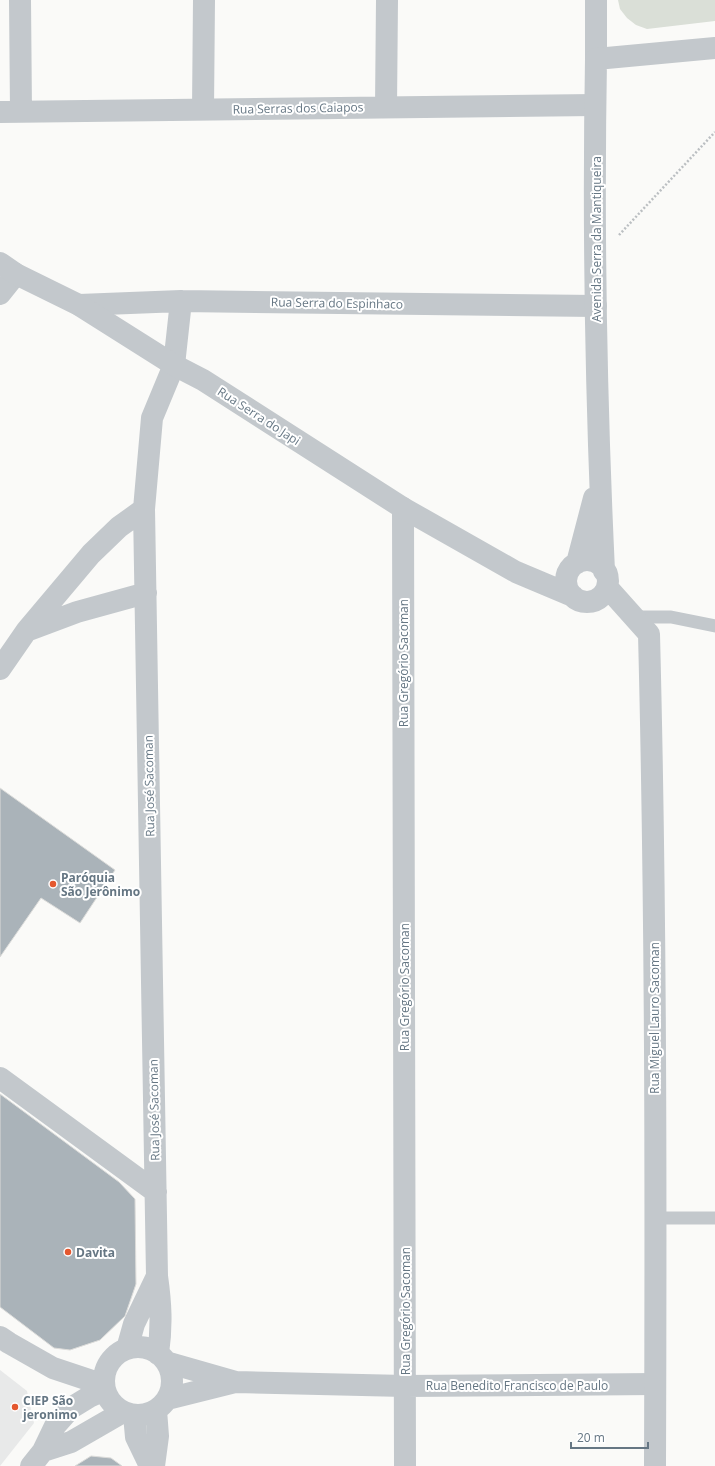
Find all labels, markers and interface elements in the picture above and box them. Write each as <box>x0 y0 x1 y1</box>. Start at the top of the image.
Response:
street label: Rua Serras dos Caiapos <box>232 98 364 118</box>
street label: Avenida Serra da Mantiqueira <box>588 156 605 322</box>
street label: Rua Serra do Espinhaco <box>271 293 403 313</box>
street label: Rua Serra do Japi <box>214 383 304 449</box>
street label: Rua Gregório Sacoman <box>395 599 412 727</box>
street label: Rua José Sacoman <box>140 735 158 837</box>
place label: Paróquia São Jerônimo <box>61 869 140 900</box>
marker: Paróquia São Jerônimo <box>48 879 58 889</box>
street label: Rua Gregório Sacoman <box>396 923 413 1051</box>
street label: Rua Miguel Lauro Sacoman <box>646 942 663 1094</box>
street label: Rua José Sacoman <box>145 1059 163 1161</box>
place label: Davita <box>76 1244 115 1261</box>
marker: Davita <box>63 1247 73 1257</box>
street label: Rua Gregório Sacoman <box>397 1247 414 1375</box>
street label: Rua Benedito Francisco de Paulo <box>426 1377 608 1394</box>
place label: CIEP São jeronimo <box>22 1392 77 1423</box>
marker: CIEP São jeronimo <box>10 1402 20 1412</box>
scale bar <box>571 1424 648 1450</box>
text: 20 m <box>577 1429 605 1446</box>

